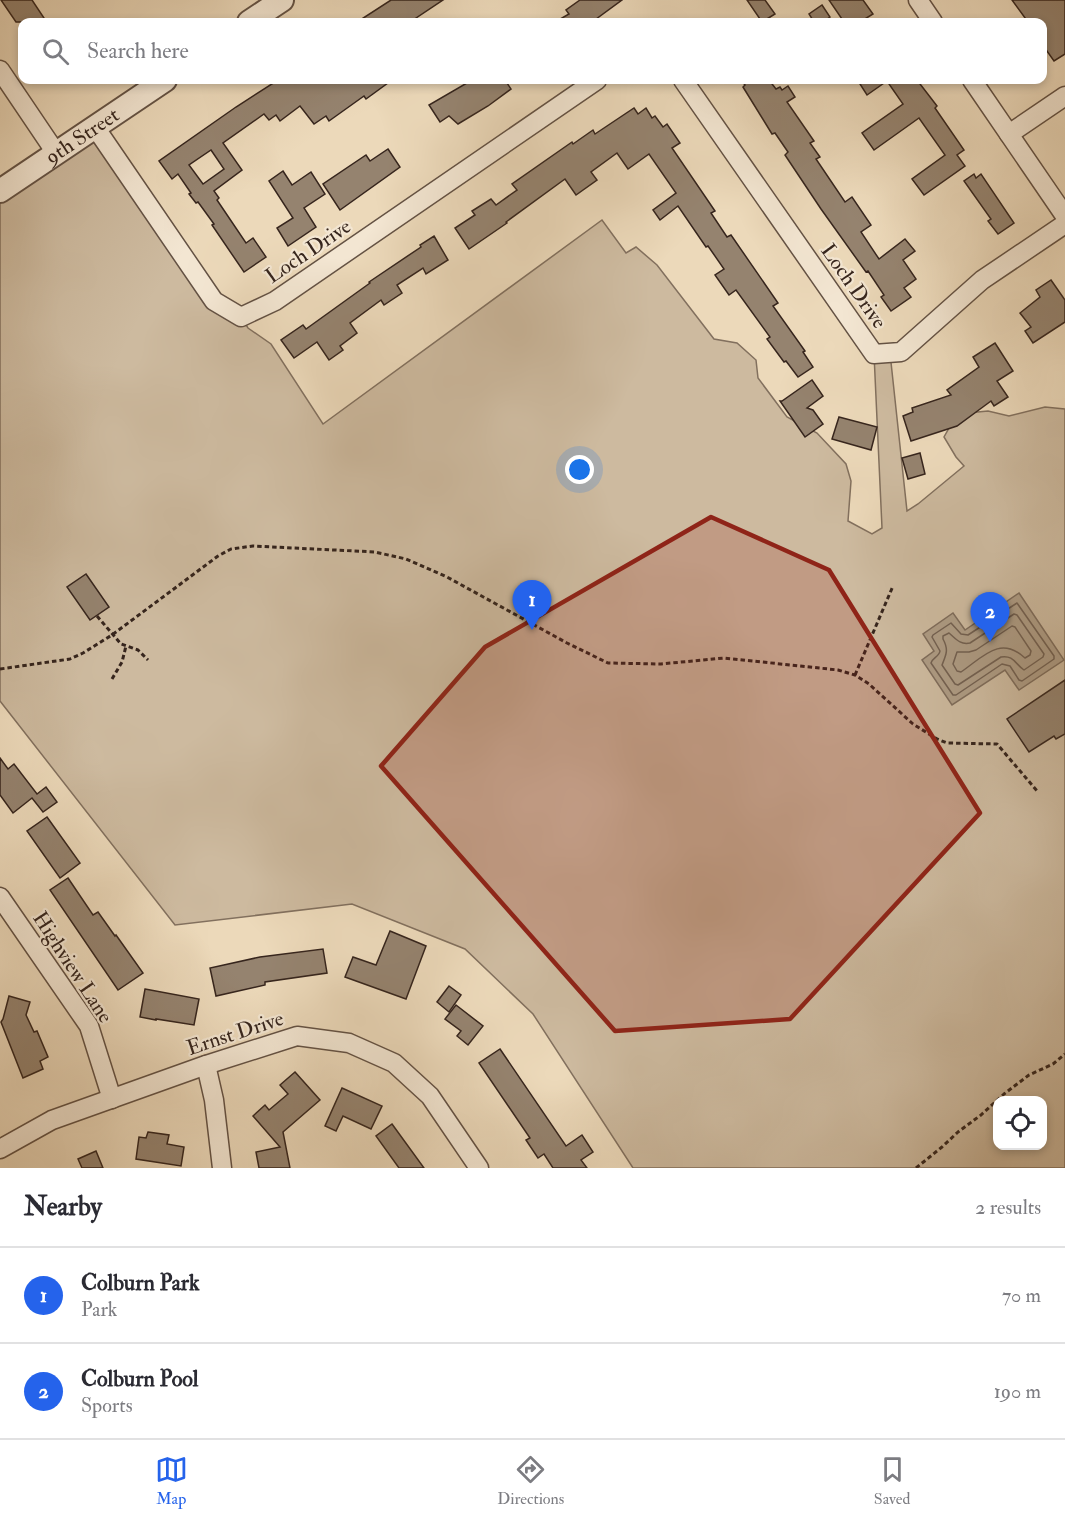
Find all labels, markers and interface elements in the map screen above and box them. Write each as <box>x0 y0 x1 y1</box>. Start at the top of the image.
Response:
search box <box>18 18 1047 84</box>
icon: search <box>39 35 72 68</box>
text: Search here <box>87 37 189 65</box>
street label: 9th Street <box>39 102 125 172</box>
street label: Loch Drive <box>260 213 356 290</box>
street label: Loch Drive <box>815 239 893 334</box>
your location <box>565 455 594 484</box>
pin: 1 <box>512 580 552 630</box>
pin: 2 <box>970 592 1010 642</box>
street label: Highview Lane <box>26 906 119 1028</box>
street label: Ernst Drive <box>183 1005 287 1062</box>
map controls <box>993 1096 1047 1150</box>
button: locate <box>993 1096 1047 1150</box>
text: Nearby <box>24 1191 102 1223</box>
text: 2 results <box>975 1195 1041 1220</box>
text: Colburn Park <box>81 1269 199 1297</box>
text: 1 <box>40 1283 47 1308</box>
text: 70 m <box>1002 1283 1041 1308</box>
text: Park <box>81 1297 117 1322</box>
text: Colburn Pool <box>81 1365 198 1393</box>
text: 2 <box>38 1379 49 1404</box>
text: 190 m <box>994 1379 1041 1404</box>
text: Sports <box>81 1393 133 1418</box>
tab: Map <box>155 1453 188 1509</box>
tab: Directions <box>497 1453 564 1509</box>
tab: Saved <box>874 1453 910 1509</box>

